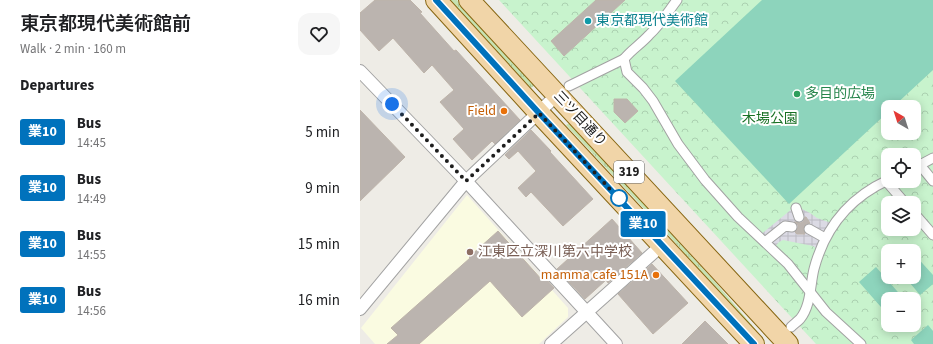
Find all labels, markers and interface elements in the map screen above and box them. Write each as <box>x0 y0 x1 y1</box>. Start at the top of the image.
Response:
text: 東京都現代美術館前 <box>20 11 191 38</box>
place label: 東京都現代美術館 <box>596 11 708 31</box>
button: heart <box>298 13 340 55</box>
marker: 東京都現代美術館 <box>583 16 593 26</box>
text: Walk · 2 min · 160 m <box>20 40 126 58</box>
text: Departures <box>20 75 94 96</box>
place label: 多目的広場 <box>805 84 875 104</box>
street label: 三ツ目通り <box>549 87 611 151</box>
marker: 多目的広場 <box>792 89 802 99</box>
your location <box>382 94 402 114</box>
north arrow <box>881 100 921 140</box>
map controls <box>881 100 921 332</box>
place label: Field <box>467 101 496 121</box>
marker: Field <box>499 106 509 116</box>
park label: 木場公園 <box>742 109 798 129</box>
text: Bus <box>77 113 101 134</box>
text: 業10 <box>28 122 57 142</box>
text: 5 min <box>305 122 340 143</box>
text: 14:45 <box>77 134 106 152</box>
button: locate <box>881 148 921 188</box>
road number: 319 <box>614 161 644 183</box>
text: Bus <box>77 169 101 190</box>
text: 業10 <box>28 178 57 198</box>
text: 9 min <box>305 178 340 199</box>
unlabelled marker <box>610 189 628 207</box>
text: 14:49 <box>77 190 106 208</box>
button: layers <box>881 196 921 236</box>
line badge: 業10 <box>620 211 666 237</box>
text: 業10 <box>629 214 657 234</box>
text: Bus <box>77 225 101 246</box>
text: 業10 <box>28 234 57 254</box>
text: 15 min <box>298 234 340 255</box>
place label: 江東区立深川第六中学校 <box>478 242 632 262</box>
button: + <box>881 244 921 284</box>
text: 14:55 <box>77 246 106 264</box>
marker: 江東区立深川第六中学校 <box>465 247 475 257</box>
place label: mamma cafe 151A <box>541 265 648 285</box>
marker: mamma cafe 151A <box>651 270 661 280</box>
text: Bus <box>77 281 101 302</box>
text: 業10 <box>28 290 57 310</box>
text: 16 min <box>298 290 340 311</box>
button: − <box>881 292 921 332</box>
text: 14:56 <box>77 302 106 320</box>

